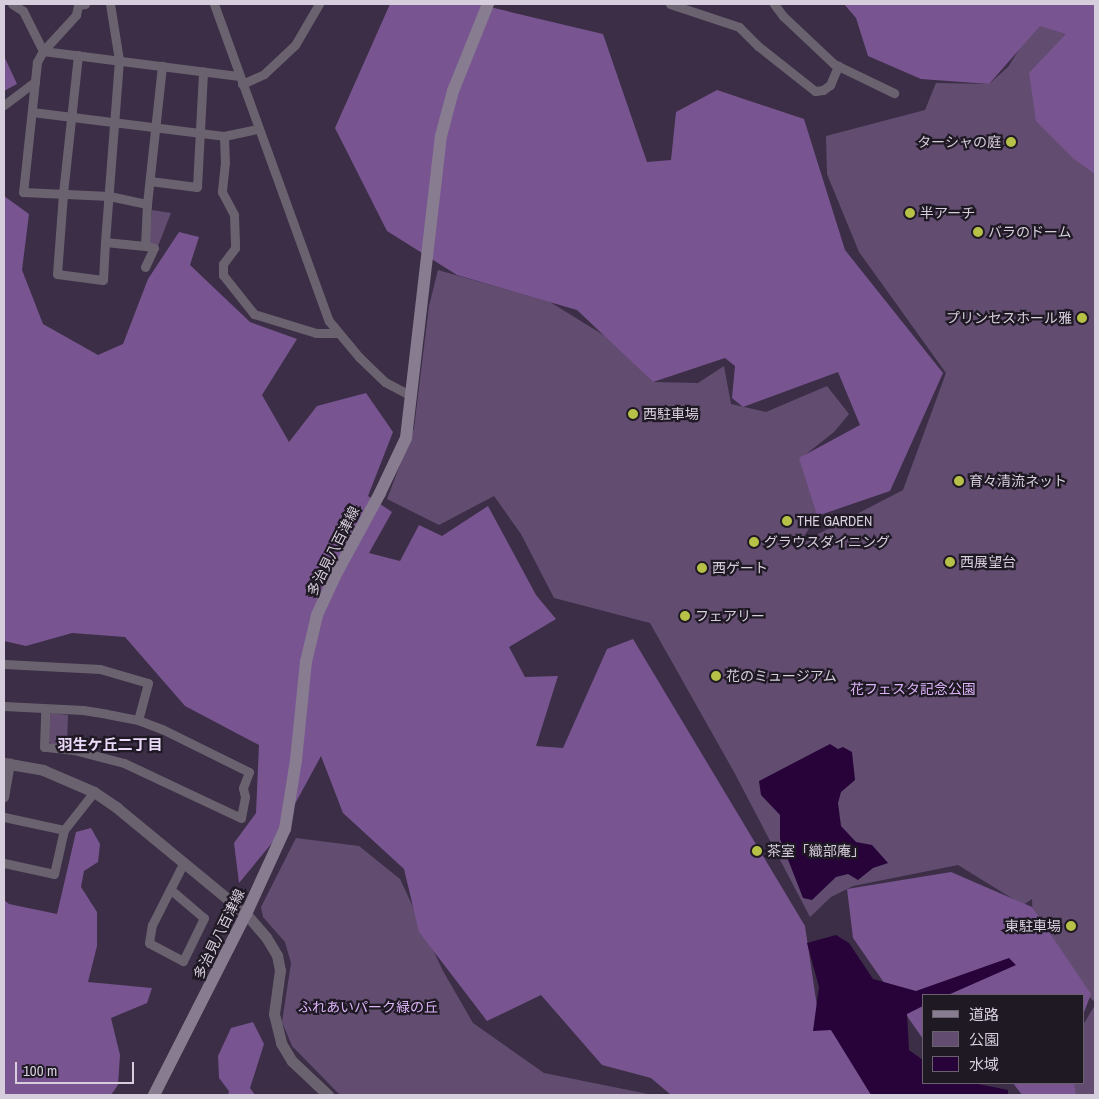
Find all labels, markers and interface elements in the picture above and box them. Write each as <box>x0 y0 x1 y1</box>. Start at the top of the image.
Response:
place label: ターシャの庭 <box>917 134 1001 150</box>
marker: ターシャの庭 <box>1005 136 1017 148</box>
place label: 半アーチ <box>920 205 975 221</box>
marker: 半アーチ <box>904 207 916 219</box>
place label: バラのドーム <box>988 224 1072 240</box>
marker: バラのドーム <box>972 226 984 238</box>
place label: プリンセスホール雅 <box>946 310 1072 326</box>
marker: プリンセスホール雅 <box>1076 312 1088 324</box>
place label: 西駐車場 <box>643 406 699 422</box>
marker: 西駐車場 <box>627 408 639 420</box>
place label: 育々清流ネット <box>969 473 1067 489</box>
marker: 育々清流ネット <box>953 475 965 487</box>
street label: 多治見八百津線 <box>303 504 363 598</box>
place label: THE GARDEN <box>797 513 872 529</box>
marker: THE GARDEN <box>781 515 793 527</box>
place label: グラウスダイニング <box>764 534 890 550</box>
marker: グラウスダイニング <box>748 536 760 548</box>
place label: 西展望台 <box>960 554 1016 570</box>
marker: 西展望台 <box>944 556 956 568</box>
place label: 西ゲート <box>712 560 768 576</box>
marker: 西ゲート <box>696 562 708 574</box>
place label: フェアリー <box>695 608 765 624</box>
marker: フェアリー <box>679 610 691 622</box>
place label: 花のミュージアム <box>726 668 838 684</box>
marker: 花のミュージアム <box>710 670 722 682</box>
park label: 花フェスタ記念公園 <box>850 681 976 697</box>
district label: 羽生ケ丘二丁目 <box>58 736 162 754</box>
place label: 茶室「織部庵」 <box>767 843 865 859</box>
marker: 茶室「織部庵」 <box>751 845 763 857</box>
street label: 多治見八百津線 <box>190 886 248 982</box>
place label: 東駐車場 <box>1005 918 1061 934</box>
marker: 東駐車場 <box>1065 920 1077 932</box>
legend <box>922 994 1084 1084</box>
park label: ふれあいパーク緑の丘 <box>298 999 438 1015</box>
text: 道路 <box>969 1004 999 1025</box>
text: 公園 <box>969 1029 999 1050</box>
scale bar <box>18 1052 136 1084</box>
text: 水域 <box>969 1054 999 1075</box>
text: 100 m <box>23 1060 57 1081</box>

